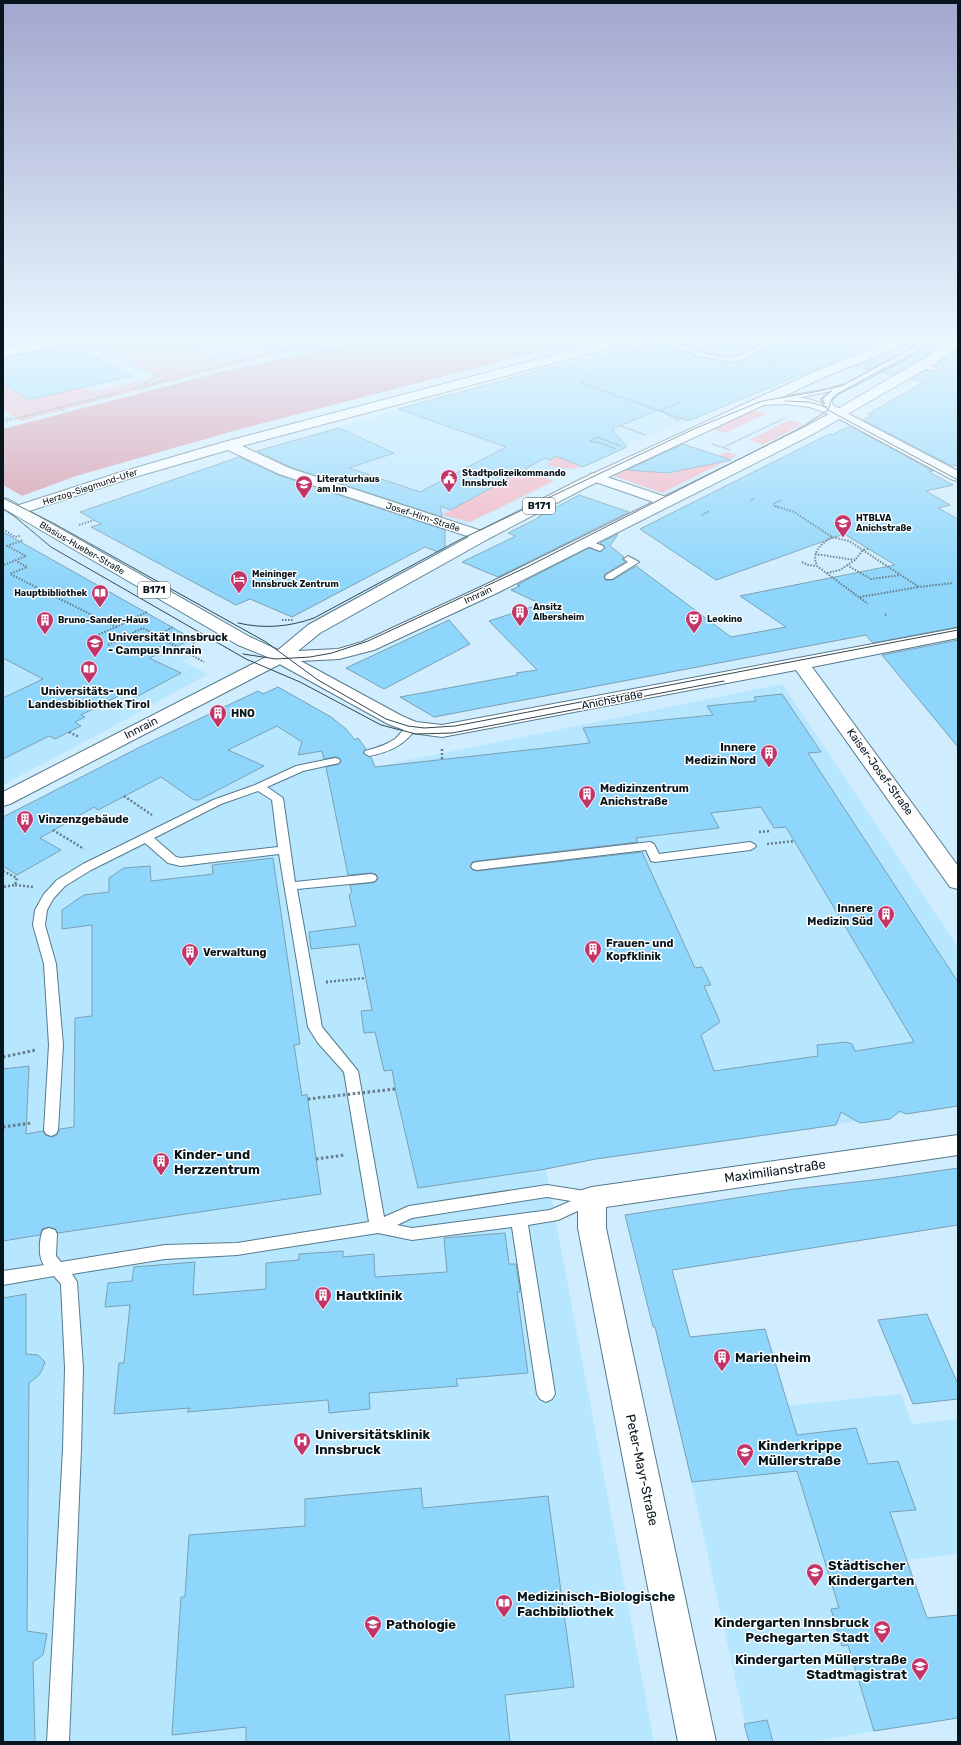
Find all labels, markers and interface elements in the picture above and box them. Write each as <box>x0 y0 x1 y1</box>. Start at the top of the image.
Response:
street label: Herzog-Siegmund-Ufer <box>41 467 139 507</box>
public building icon: Stadtpolizeikommando Innsbruck <box>439 468 459 493</box>
place label: Stadtpolizeikommando Innsbruck <box>462 468 566 488</box>
school or university icon: Literaturhaus am Inn <box>294 474 314 499</box>
place label: Literaturhaus am Inn <box>317 474 380 494</box>
road number: B171 <box>523 498 555 514</box>
street label: Josef-Hirn-Straße <box>385 500 461 534</box>
school or university icon: HTBLVA Anichstraße <box>833 513 853 538</box>
place label: HTBLVA Anichstraße <box>856 513 912 533</box>
street label: Blasius-Hueber-Straße <box>38 520 126 576</box>
hotel icon: Meininger Innsbruck Zentrum <box>229 569 249 594</box>
place label: Meininger Innsbruck Zentrum <box>252 569 339 589</box>
road number: B171 <box>138 582 170 598</box>
library icon: Hauptbibliothek <box>90 583 110 608</box>
street label: Innrain <box>463 584 493 606</box>
place label: Hauptbibliothek <box>14 588 88 598</box>
building icon: Ansitz Albersheim <box>510 602 530 627</box>
place label: Ansitz Albersheim <box>533 602 584 622</box>
theatre icon: Leokino <box>684 609 704 634</box>
building icon: Bruno-Sander-Haus <box>35 610 55 635</box>
place label: Leokino <box>707 614 743 624</box>
place label: Bruno-Sander-Haus <box>58 615 149 625</box>
place label: Universität Innsbruck - Campus Innrain <box>108 631 229 657</box>
school or university icon: Universität Innsbruck - Campus Innrain <box>85 633 105 658</box>
library icon: Universitäts- und Landesbibliothek Tirol <box>79 659 99 684</box>
place label: Universitäts- und Landesbibliothek Tirol <box>28 685 150 711</box>
street label: Anichstraße <box>580 688 644 712</box>
building icon: HNO <box>208 703 228 728</box>
place label: HNO <box>231 707 255 720</box>
street label: Innrain <box>122 714 160 742</box>
street label: Kaiser-Josef-Straße <box>844 726 916 818</box>
place label: Innere Medizin Nord <box>685 741 756 767</box>
building icon: Innere Medizin Nord <box>759 743 779 768</box>
place label: Medizinzentrum Anichstraße <box>600 782 689 808</box>
building icon: Medizinzentrum Anichstraße <box>577 784 597 809</box>
building icon: Vinzenzgebäude <box>15 809 35 834</box>
place label: Vinzenzgebäude <box>38 813 129 826</box>
place label: Innere Medizin Süd <box>807 902 873 928</box>
building icon: Innere Medizin Süd <box>876 904 896 929</box>
place label: Frauen- und Kopfklinik <box>606 937 673 963</box>
building icon: Frauen- und Kopfklinik <box>583 939 603 964</box>
building icon: Verwaltung <box>180 942 200 967</box>
place label: Verwaltung <box>203 946 266 959</box>
place label: Kinder- und Herzzentrum <box>174 1147 260 1177</box>
building icon: Kinder- und Herzzentrum <box>151 1151 171 1176</box>
street label: Maximilianstraße <box>723 1156 827 1186</box>
building icon: Hautklinik <box>313 1285 333 1310</box>
place label: Hautklinik <box>336 1288 403 1303</box>
building icon: Marienheim <box>712 1347 732 1372</box>
place label: Marienheim <box>735 1350 811 1365</box>
street label: Peter-Mayr-Straße <box>623 1413 661 1527</box>
place label: Universitätsklinik Innsbruck <box>315 1427 431 1457</box>
hospital icon: Universitätsklinik Innsbruck <box>292 1431 312 1456</box>
place label: Kinderkrippe Müllerstraße <box>758 1438 842 1468</box>
school or university icon: Kinderkrippe Müllerstraße <box>735 1442 755 1467</box>
place label: Städtischer Kindergarten <box>828 1558 914 1588</box>
school or university icon: Städtischer Kindergarten <box>805 1562 825 1587</box>
place label: Medizinisch-Biologische Fachbibliothek <box>517 1589 676 1619</box>
library icon: Medizinisch-Biologische Fachbibliothek <box>494 1593 514 1618</box>
school or university icon: Pathologie <box>363 1614 383 1639</box>
place label: Kindergarten Innsbruck Pechegarten Stadt <box>714 1615 869 1645</box>
place label: Pathologie <box>386 1617 456 1632</box>
school or university icon: Kindergarten Innsbruck Pechegarten Stadt <box>872 1619 892 1644</box>
place label: Kindergarten Müllerstraße Stadtmagistrat <box>735 1652 907 1682</box>
school or university icon: Kindergarten Müllerstraße Stadtmagistrat <box>910 1656 930 1681</box>

